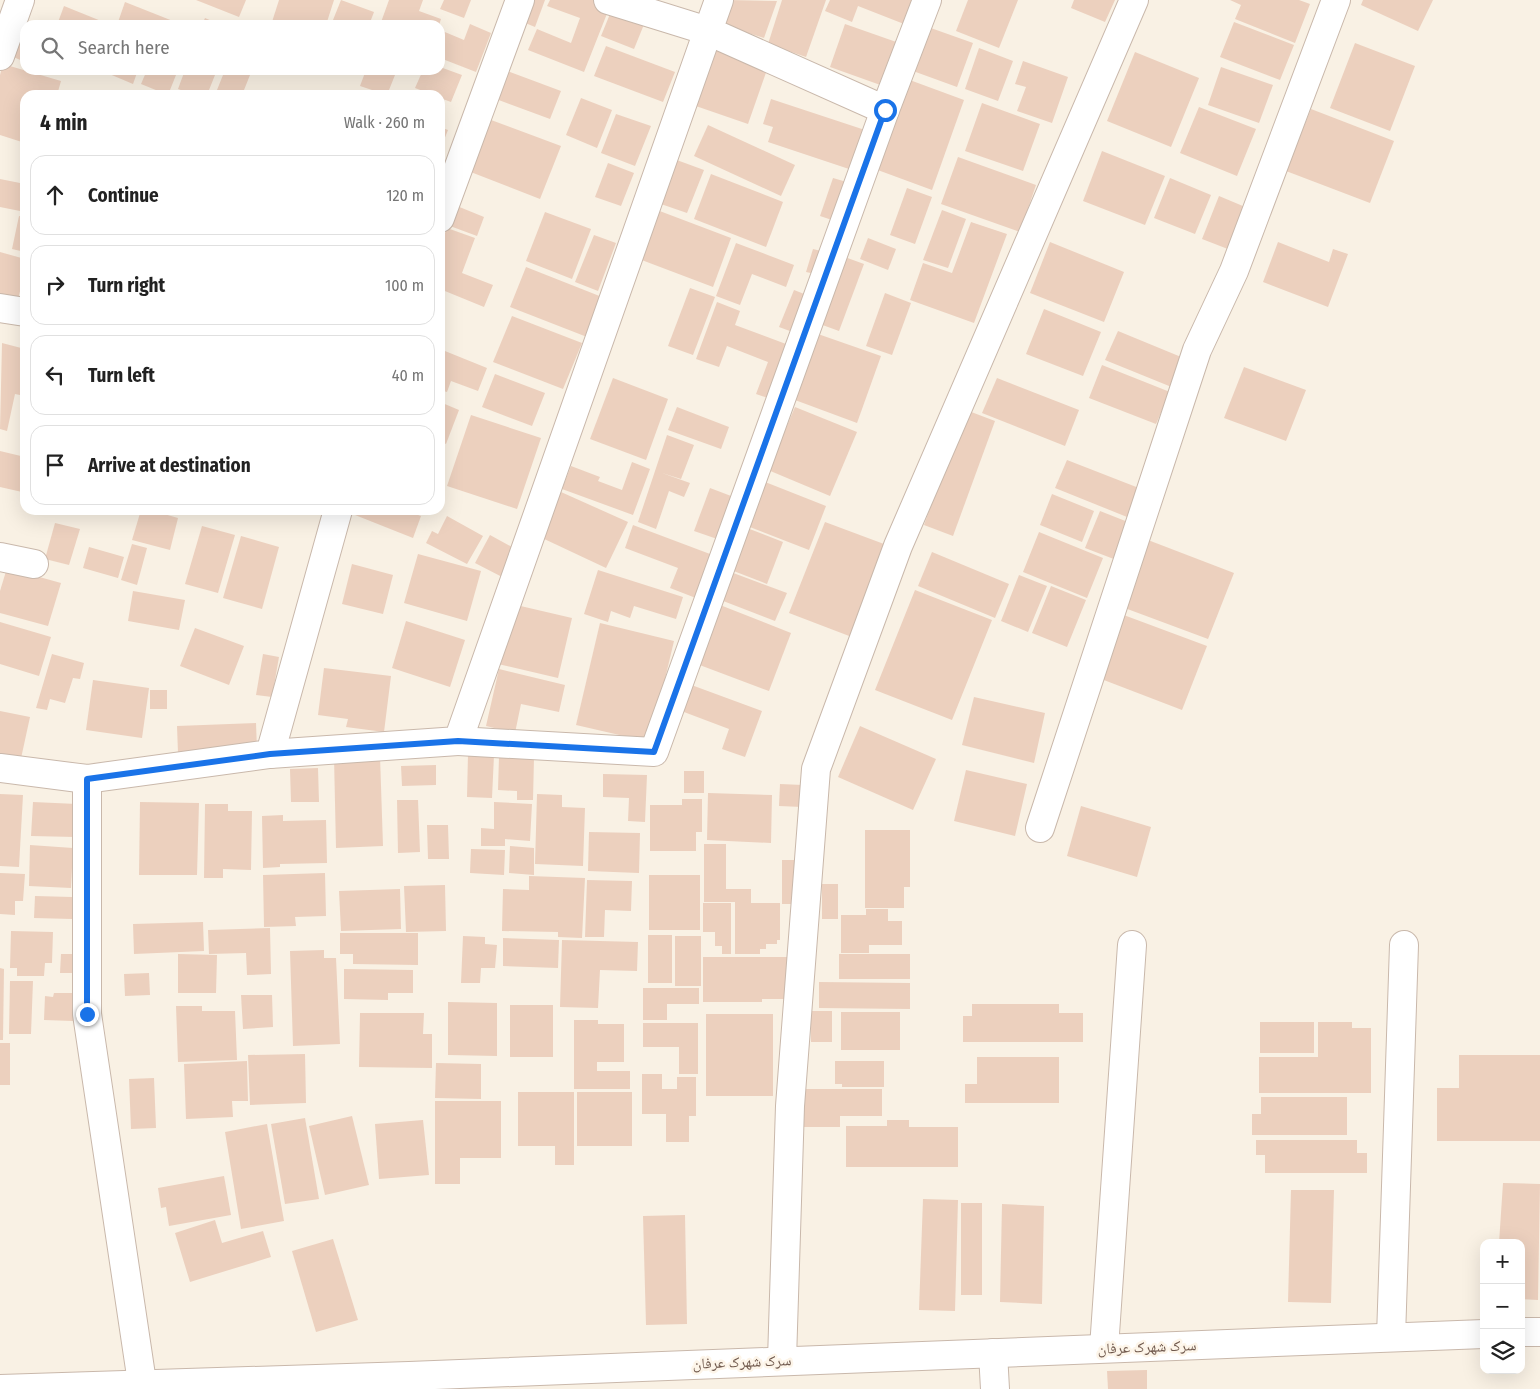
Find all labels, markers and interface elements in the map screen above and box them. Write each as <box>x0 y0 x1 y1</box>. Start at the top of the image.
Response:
search box <box>20 20 445 75</box>
icon: search <box>38 34 66 62</box>
text: Search here <box>78 36 170 59</box>
route start <box>874 99 897 122</box>
text: 4 min <box>40 110 88 136</box>
text: Walk · 260 m <box>344 113 425 132</box>
icon: ahead <box>41 181 69 209</box>
text: Continue <box>88 184 159 207</box>
text: 120 m <box>386 186 424 205</box>
icon: right <box>41 271 69 299</box>
text: Turn right <box>88 274 165 297</box>
text: 100 m <box>385 276 424 295</box>
icon: left <box>41 361 69 389</box>
text: Turn left <box>88 364 155 387</box>
text: 40 m <box>392 366 424 385</box>
icon: arrive <box>41 451 69 479</box>
text: Arrive at destination <box>88 454 251 477</box>
route end <box>76 1003 99 1026</box>
map controls <box>1480 1239 1525 1374</box>
button: + <box>1480 1239 1525 1284</box>
button: − <box>1480 1284 1525 1329</box>
button: layers <box>1480 1329 1525 1374</box>
street label: سرک شهرک عرفان <box>1097 1336 1197 1359</box>
street label: سرک شهرک عرفان <box>692 1351 792 1374</box>

